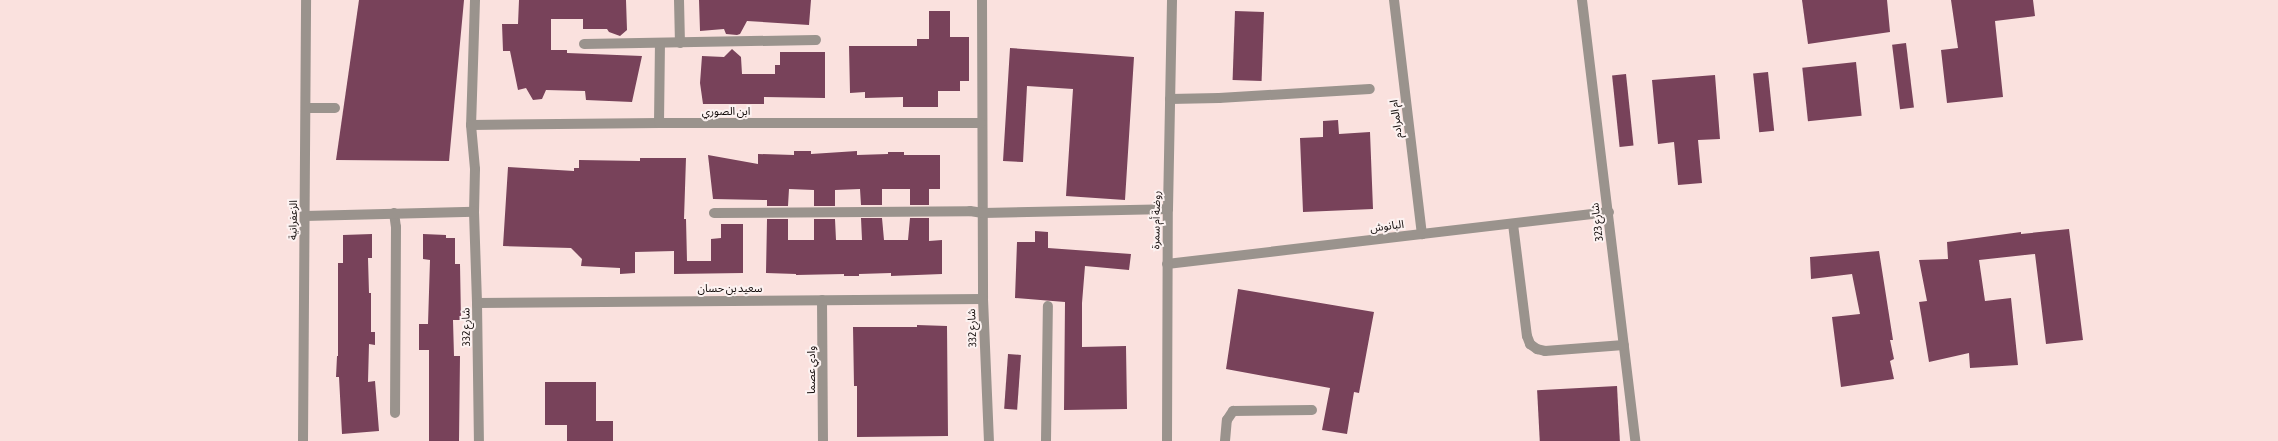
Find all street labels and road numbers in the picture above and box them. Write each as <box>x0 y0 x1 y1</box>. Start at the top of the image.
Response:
street label: ام المرادم <box>1387 99 1405 139</box>
street label: ابن الصوري <box>702 104 750 118</box>
street label: روضة أم سمرة <box>1149 191 1163 249</box>
street label: الزعفرانية <box>286 200 300 240</box>
street label: شارع 323 <box>1588 202 1606 242</box>
street label: البانوش <box>1369 217 1405 235</box>
street label: سعيد بن حسان <box>698 281 762 295</box>
street label: شارع 332 <box>459 308 473 346</box>
street label: شارع 332 <box>965 309 979 347</box>
street label: وادي عصما <box>804 346 818 394</box>

